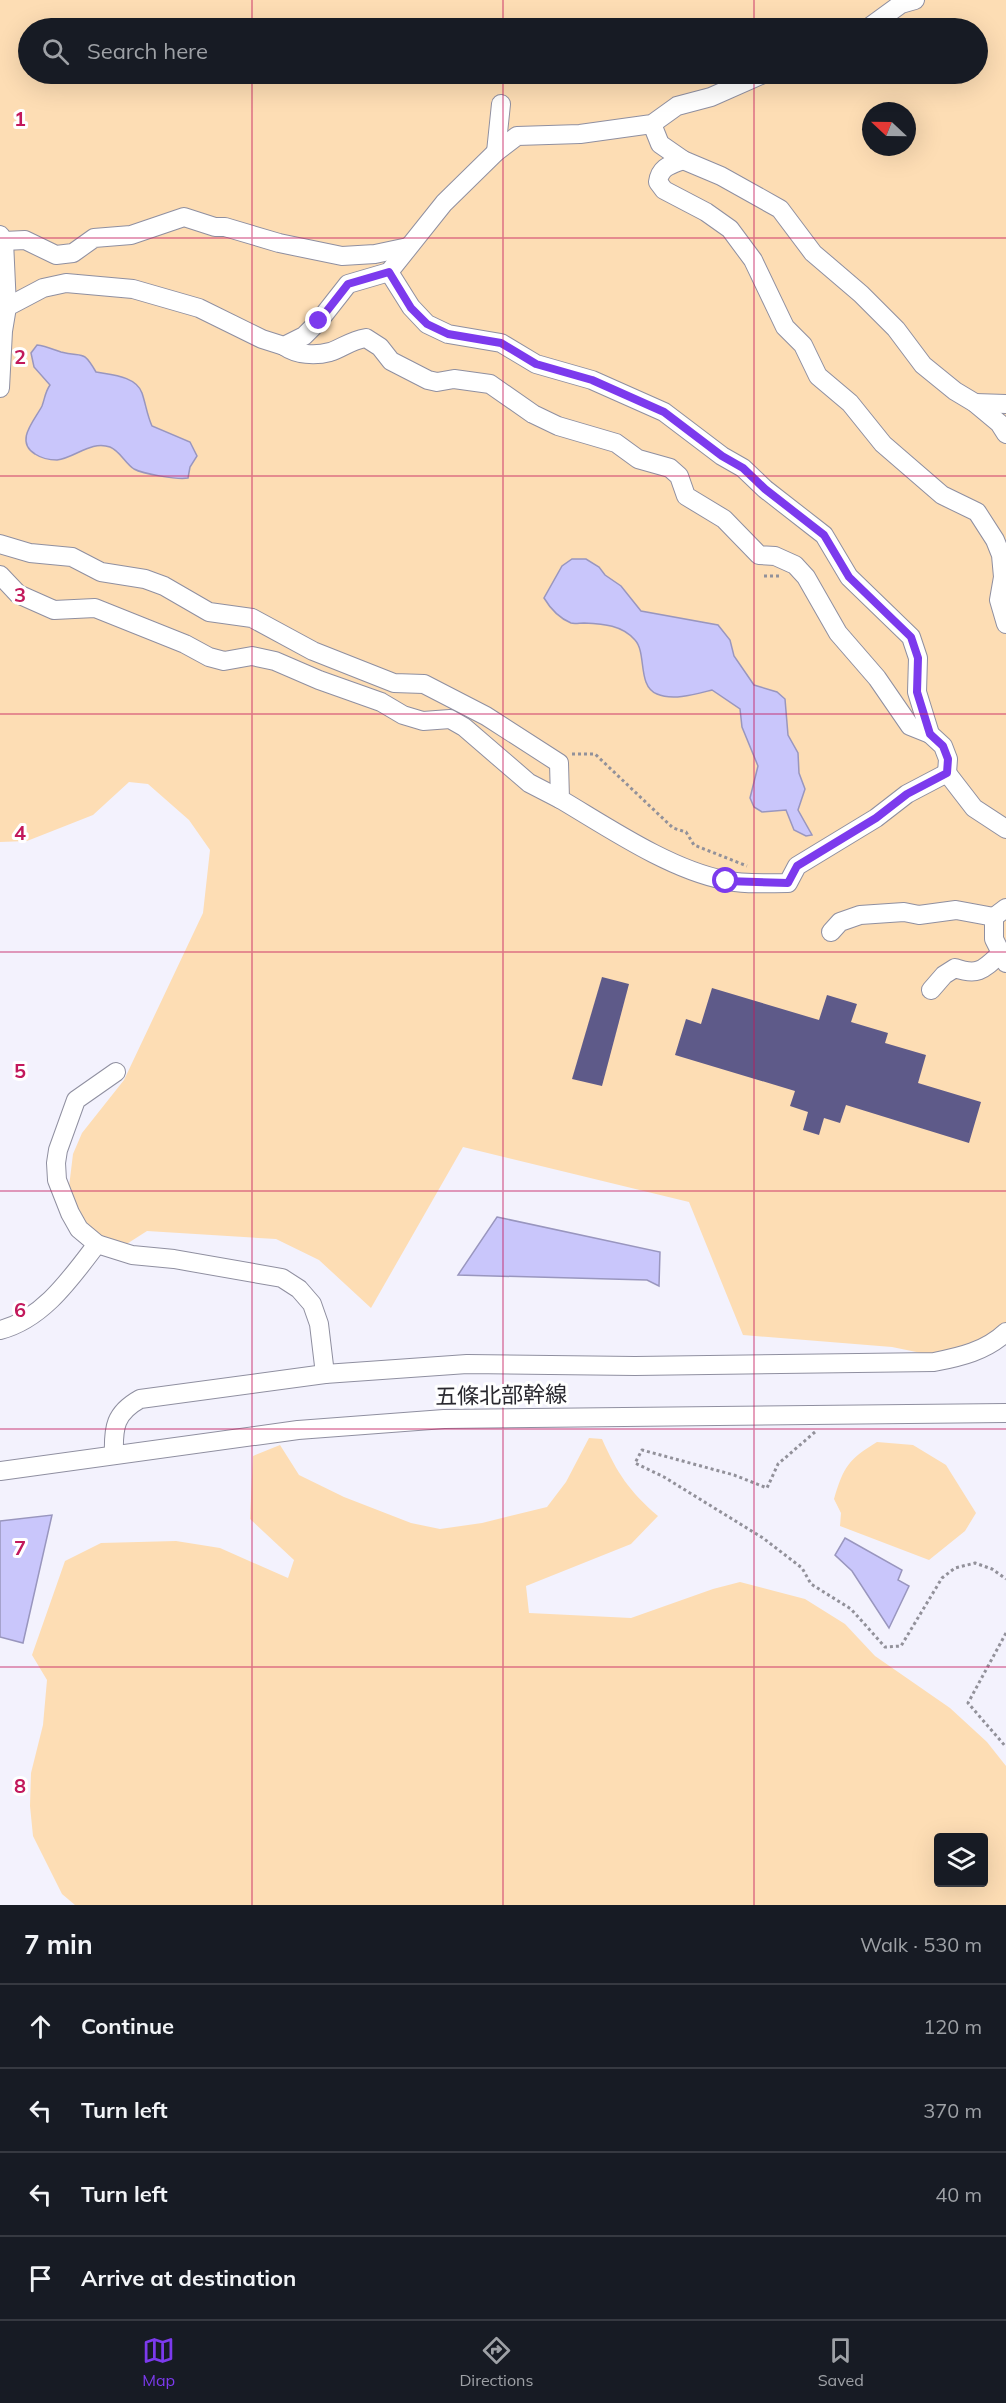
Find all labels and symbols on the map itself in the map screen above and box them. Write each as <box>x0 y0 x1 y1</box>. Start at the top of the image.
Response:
north arrow <box>862 102 916 156</box>
text: 1 <box>14 106 26 131</box>
route end <box>305 307 331 333</box>
text: 2 <box>14 344 26 369</box>
text: 3 <box>14 582 26 607</box>
text: 4 <box>14 820 26 845</box>
route start <box>712 867 738 893</box>
text: 5 <box>14 1058 26 1083</box>
text: 6 <box>14 1297 26 1322</box>
street label: 五條北部幹線 <box>435 1380 567 1410</box>
text: 7 <box>14 1535 26 1560</box>
text: 8 <box>14 1773 26 1798</box>

